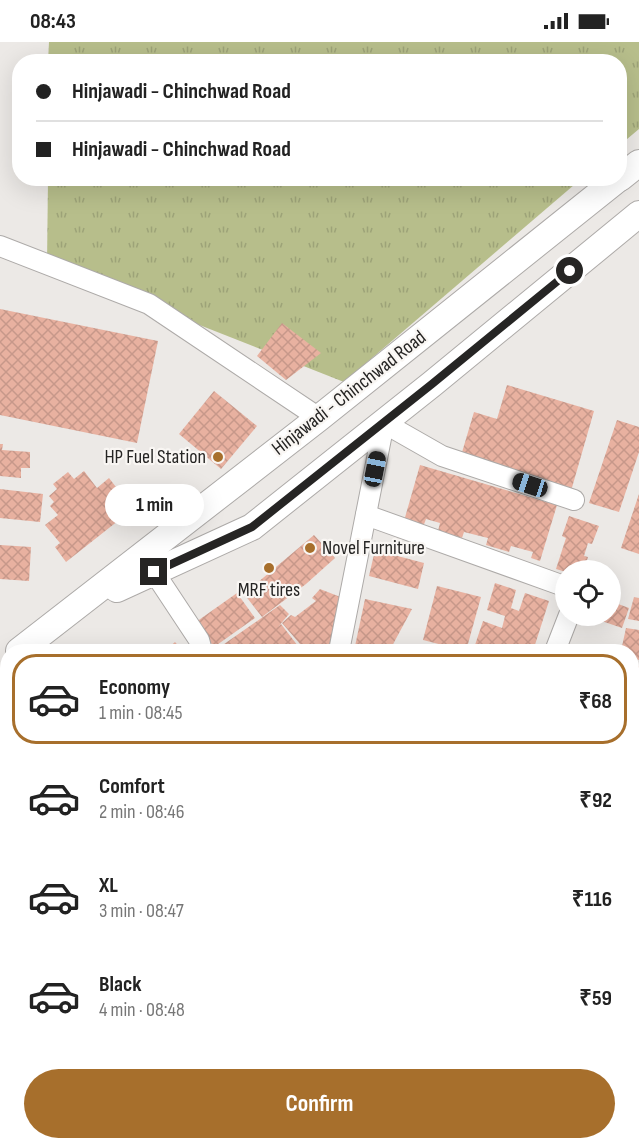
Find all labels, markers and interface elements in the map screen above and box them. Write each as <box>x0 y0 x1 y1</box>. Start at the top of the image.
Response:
text: 08:43 <box>30 8 76 35</box>
text: Hinjawadi - Chinchwad Road <box>72 78 291 105</box>
text: Hinjawadi - Chinchwad Road <box>72 136 291 163</box>
route start <box>556 257 583 284</box>
street label: Hinjawadi - Chinchwad Road <box>267 325 431 461</box>
place label: HP Fuel Station <box>104 445 206 469</box>
marker: HP Fuel Station <box>211 450 225 464</box>
car <box>363 450 387 488</box>
car <box>510 471 550 499</box>
callout: 1 min <box>104 485 204 527</box>
text: 1 min <box>136 493 173 517</box>
place label: Novel Furniture <box>322 536 425 560</box>
marker: Novel Furniture <box>303 541 317 555</box>
route end <box>140 558 167 585</box>
map controls <box>555 560 621 626</box>
button: locate <box>555 560 621 626</box>
marker: MRF tires <box>262 561 276 575</box>
place label: MRF tires <box>238 578 300 602</box>
icon: car <box>27 672 81 726</box>
text: Economy <box>99 674 170 701</box>
text: ₹68 <box>579 688 612 715</box>
text: 1 min · 08:45 <box>99 701 183 725</box>
icon: car <box>27 771 81 825</box>
text: Comfort <box>99 773 165 800</box>
text: ₹92 <box>579 787 612 814</box>
text: 2 min · 08:46 <box>99 800 184 824</box>
icon: car <box>27 870 81 924</box>
text: XL <box>99 872 118 899</box>
text: ₹116 <box>572 886 612 913</box>
text: 3 min · 08:47 <box>99 899 184 923</box>
icon: car <box>27 969 81 1023</box>
text: Black <box>99 971 141 998</box>
text: ₹59 <box>579 985 612 1012</box>
text: 4 min · 08:48 <box>99 998 185 1022</box>
button: Confirm <box>24 1069 615 1138</box>

